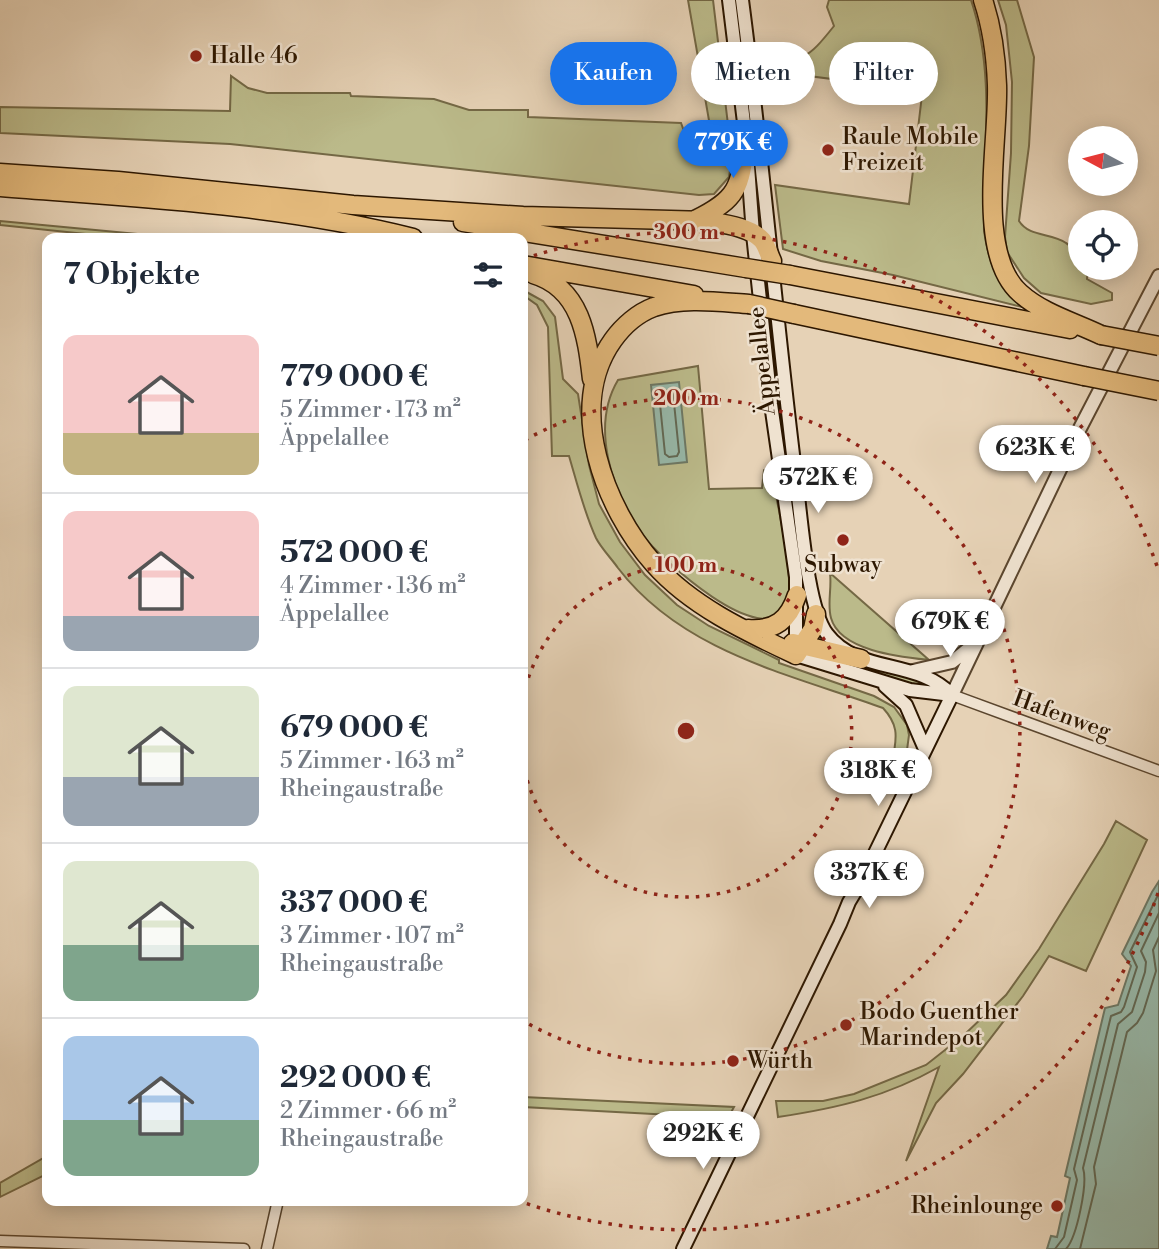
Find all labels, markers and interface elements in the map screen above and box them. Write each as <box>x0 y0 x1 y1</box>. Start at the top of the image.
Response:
place label: Halle 46 <box>210 42 298 70</box>
chip: Kaufen <box>550 42 677 105</box>
chip: Mieten <box>691 42 815 105</box>
chip: Filter <box>829 42 938 105</box>
marker: Halle 46 <box>188 48 204 64</box>
pin: 779K € <box>676 120 790 180</box>
place label: Raule Mobile Freizeit <box>842 123 979 177</box>
north arrow <box>1068 126 1138 196</box>
map controls <box>1068 126 1138 280</box>
text: 779K € <box>694 129 772 157</box>
marker: Raule Mobile Freizeit <box>820 142 836 158</box>
button: locate <box>1068 210 1138 280</box>
text: 300 m <box>653 220 719 246</box>
text: 7 Objekte <box>63 256 200 294</box>
icon: filters <box>469 256 507 294</box>
street label: Äppelallee <box>740 305 782 418</box>
text: 779 000 € <box>280 358 428 396</box>
icon: home <box>119 363 203 447</box>
text: 200 m <box>653 386 719 412</box>
text: 5 Zimmer · 173 m² <box>280 396 461 424</box>
text: Äppelallee <box>280 424 389 452</box>
pin: 623K € <box>978 426 1092 485</box>
text: 623K € <box>995 434 1075 462</box>
pin: 572K € <box>761 456 875 515</box>
text: 572K € <box>779 464 857 492</box>
marker: Subway <box>835 532 851 548</box>
text: 572 000 € <box>280 534 428 572</box>
icon: home <box>119 539 203 623</box>
place label: Subway <box>804 551 883 579</box>
text: 100 m <box>655 553 717 579</box>
text: 4 Zimmer · 136 m² <box>280 572 466 600</box>
text: Äppelallee <box>280 600 389 628</box>
pin: 679K € <box>893 600 1007 659</box>
text: 679K € <box>911 608 989 636</box>
street label: Hafenweg <box>1009 684 1115 746</box>
text: 679 000 € <box>280 709 428 747</box>
icon: home <box>119 714 203 798</box>
centre of rings <box>674 719 698 743</box>
text: 5 Zimmer · 163 m² <box>280 747 464 775</box>
pin: 318K € <box>821 748 935 808</box>
text: 318K € <box>840 757 916 785</box>
text: Rheingaustraße <box>280 775 444 803</box>
pin: 337K € <box>812 850 926 910</box>
text: 337K € <box>830 859 908 887</box>
text: 337 000 € <box>280 884 428 922</box>
icon: home <box>119 889 203 973</box>
text: 3 Zimmer · 107 m² <box>280 922 464 950</box>
text: Rheingaustraße <box>280 950 444 978</box>
place label: Bodo Guenther Marindepot <box>859 998 1019 1052</box>
marker: Bodo Guenther Marindepot <box>838 1017 854 1033</box>
place label: Würth <box>746 1047 813 1075</box>
marker: Würth <box>725 1053 741 1069</box>
text: 292 000 € <box>280 1059 431 1097</box>
icon: home <box>119 1064 203 1148</box>
text: 2 Zimmer · 66 m² <box>280 1097 456 1125</box>
pin: 292K € <box>646 1112 760 1171</box>
text: 292K € <box>663 1120 743 1148</box>
text: Rheingaustraße <box>280 1125 444 1153</box>
place label: Rheinlounge <box>911 1192 1043 1220</box>
marker: Rheinlounge <box>1049 1198 1065 1214</box>

